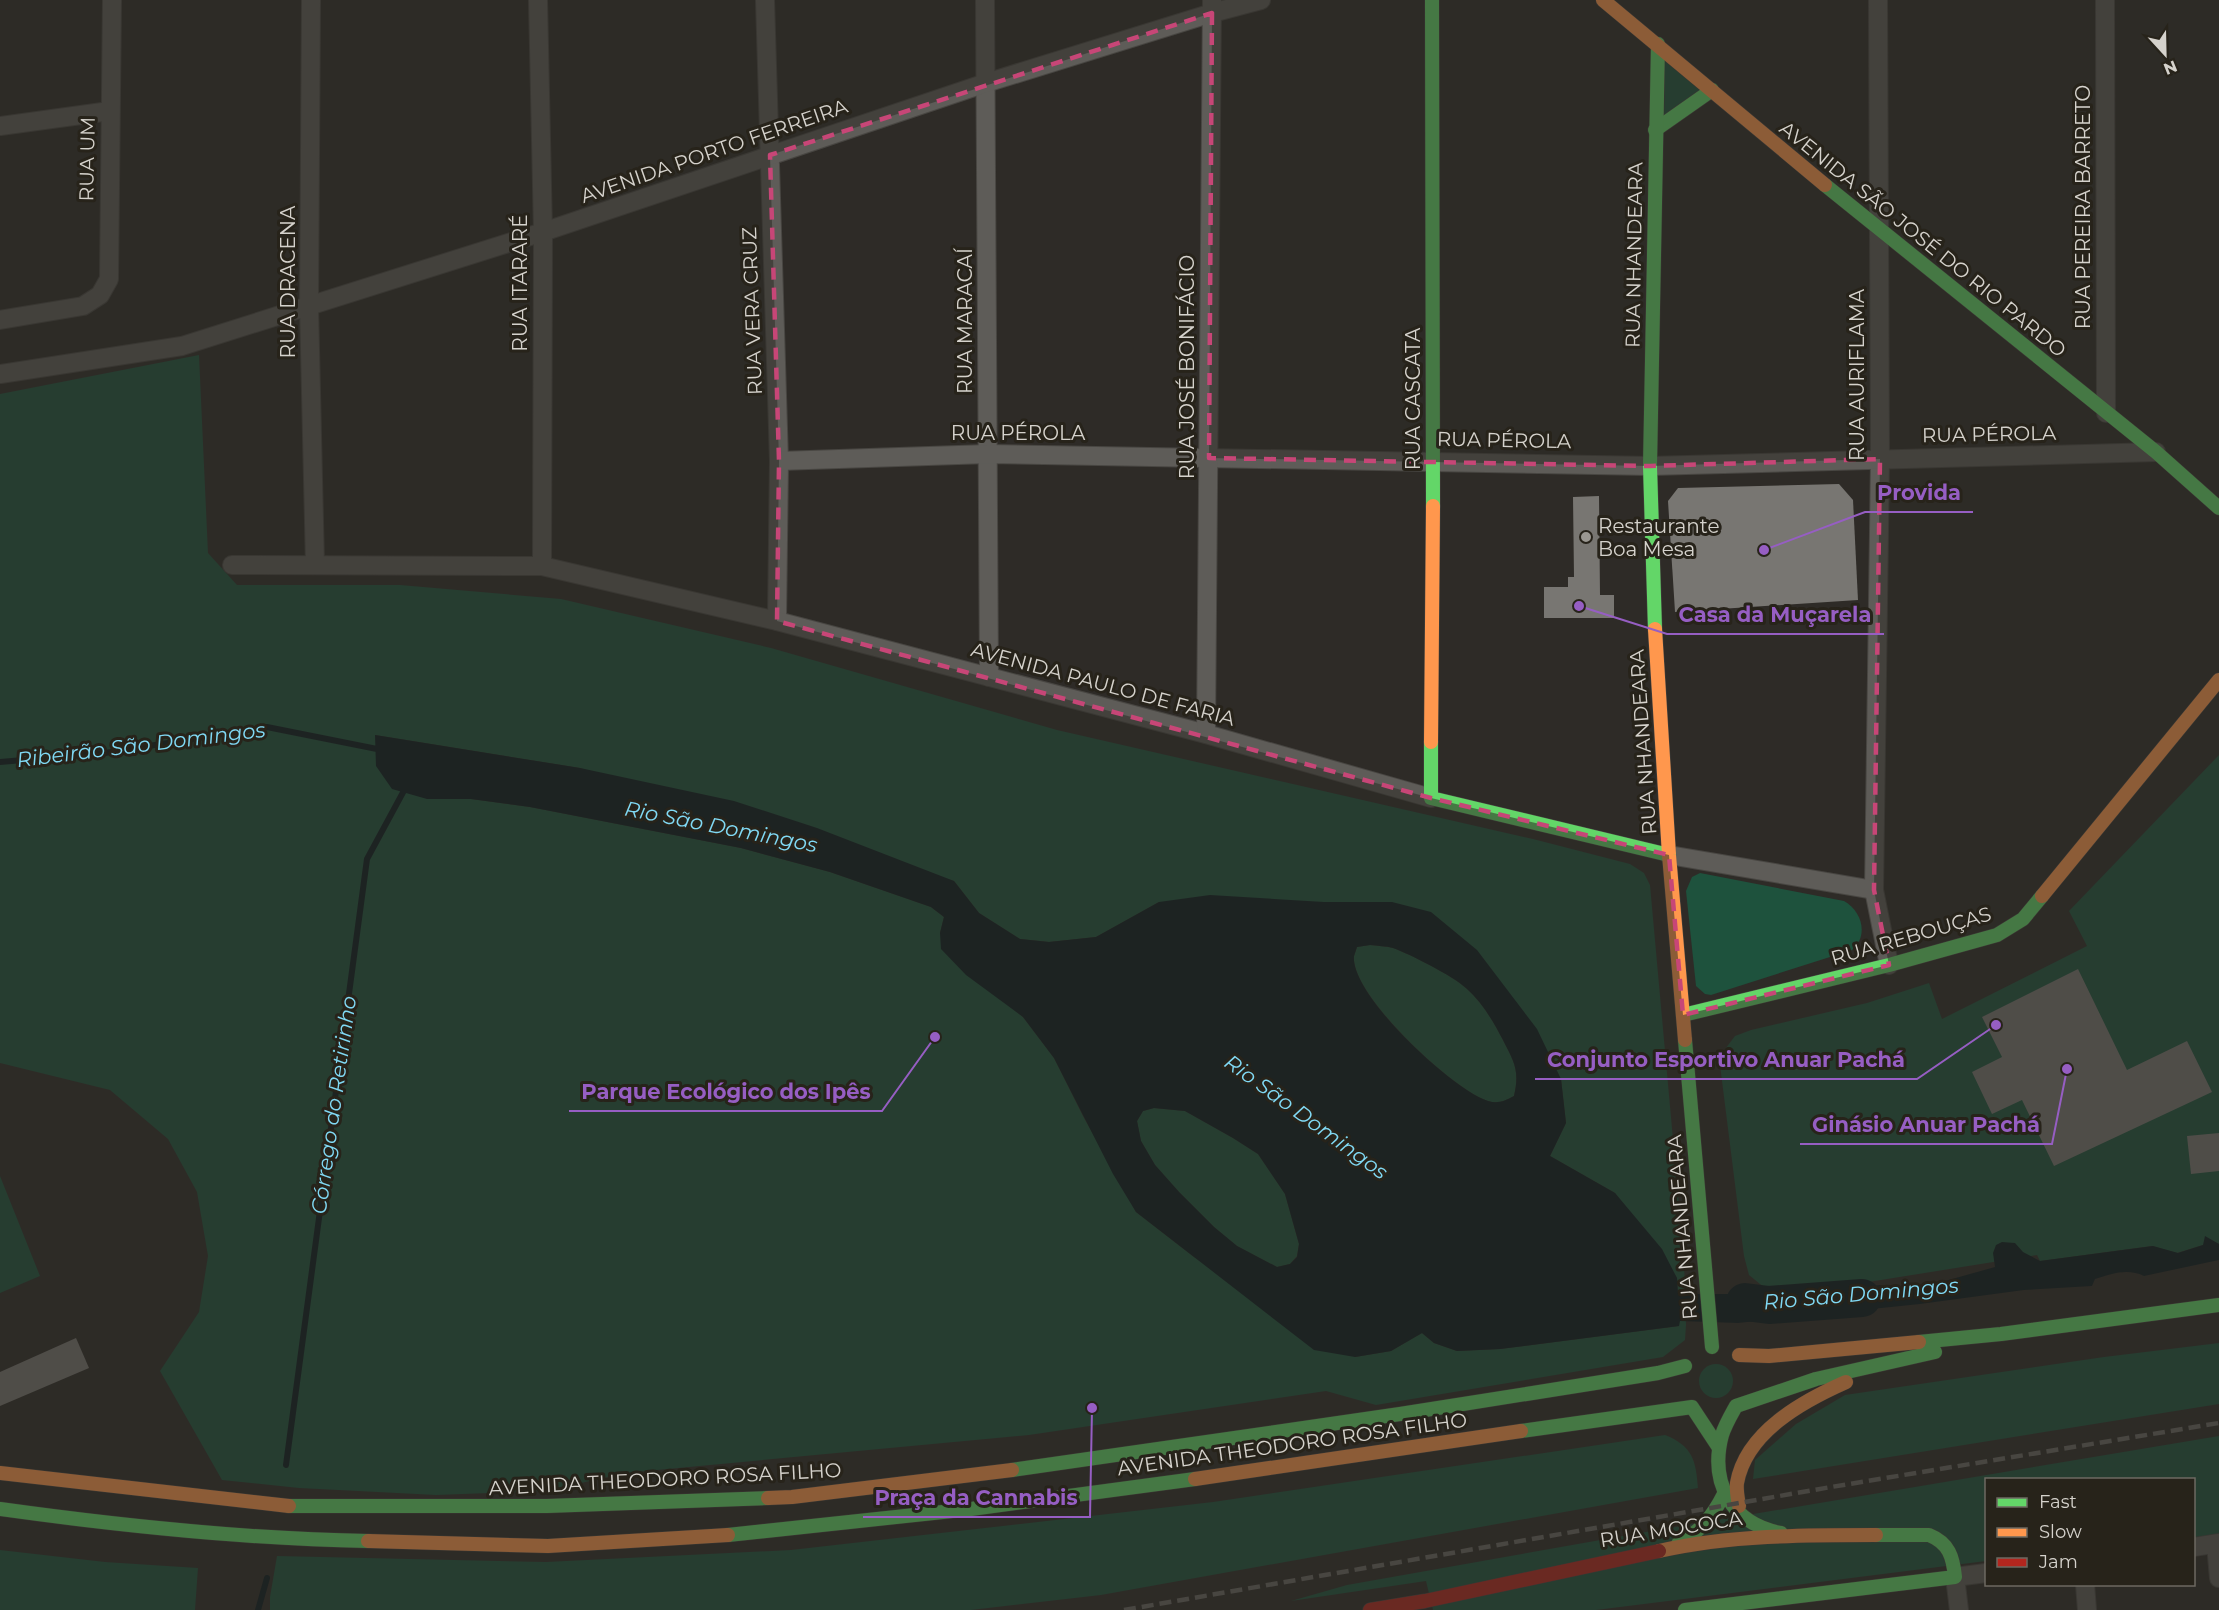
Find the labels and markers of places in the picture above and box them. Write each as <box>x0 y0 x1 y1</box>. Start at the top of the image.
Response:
callout: Provida <box>1865 473 1973 512</box>
place label: Restaurante Boa Mesa <box>1598 514 1720 561</box>
marker: Restaurante Boa Mesa <box>1579 530 1593 544</box>
callout: Casa da Muçarela <box>1667 595 1884 634</box>
callout: Conjunto Esportivo Anuar Pachá <box>1535 1040 1917 1079</box>
callout: Parque Ecológico dos Ipês <box>569 1072 882 1111</box>
callout: Ginásio Anuar Pachá <box>1800 1105 2052 1144</box>
callout: Praça da Cannabis <box>863 1478 1090 1517</box>

